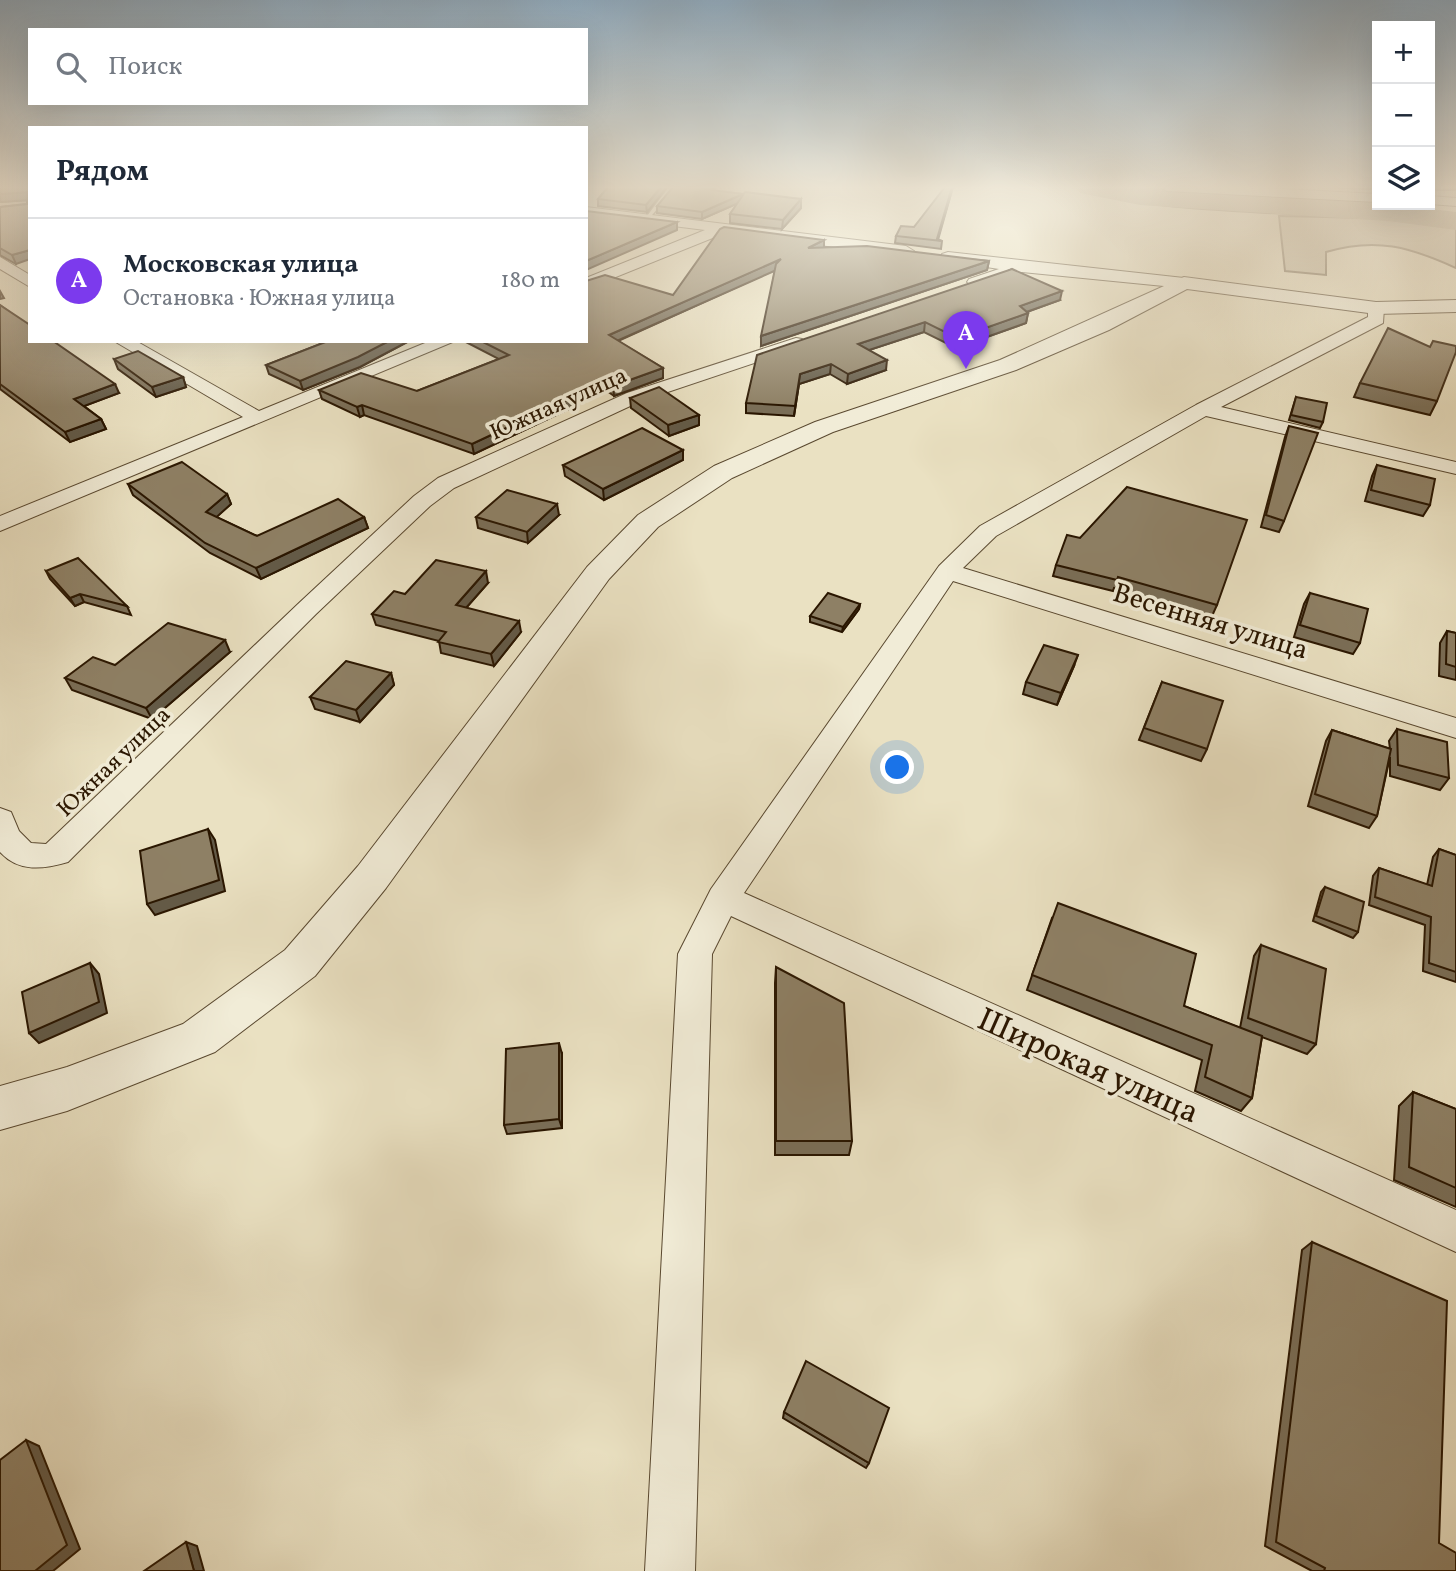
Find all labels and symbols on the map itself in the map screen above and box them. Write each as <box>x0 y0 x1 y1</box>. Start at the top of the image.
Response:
pin: A <box>943 311 989 369</box>
street label: Южная улица <box>485 360 632 449</box>
street label: Весенняя улица <box>1108 574 1313 671</box>
street label: Южная улица <box>50 700 178 825</box>
your location <box>880 750 914 784</box>
street label: Широкая улица <box>969 998 1206 1137</box>

